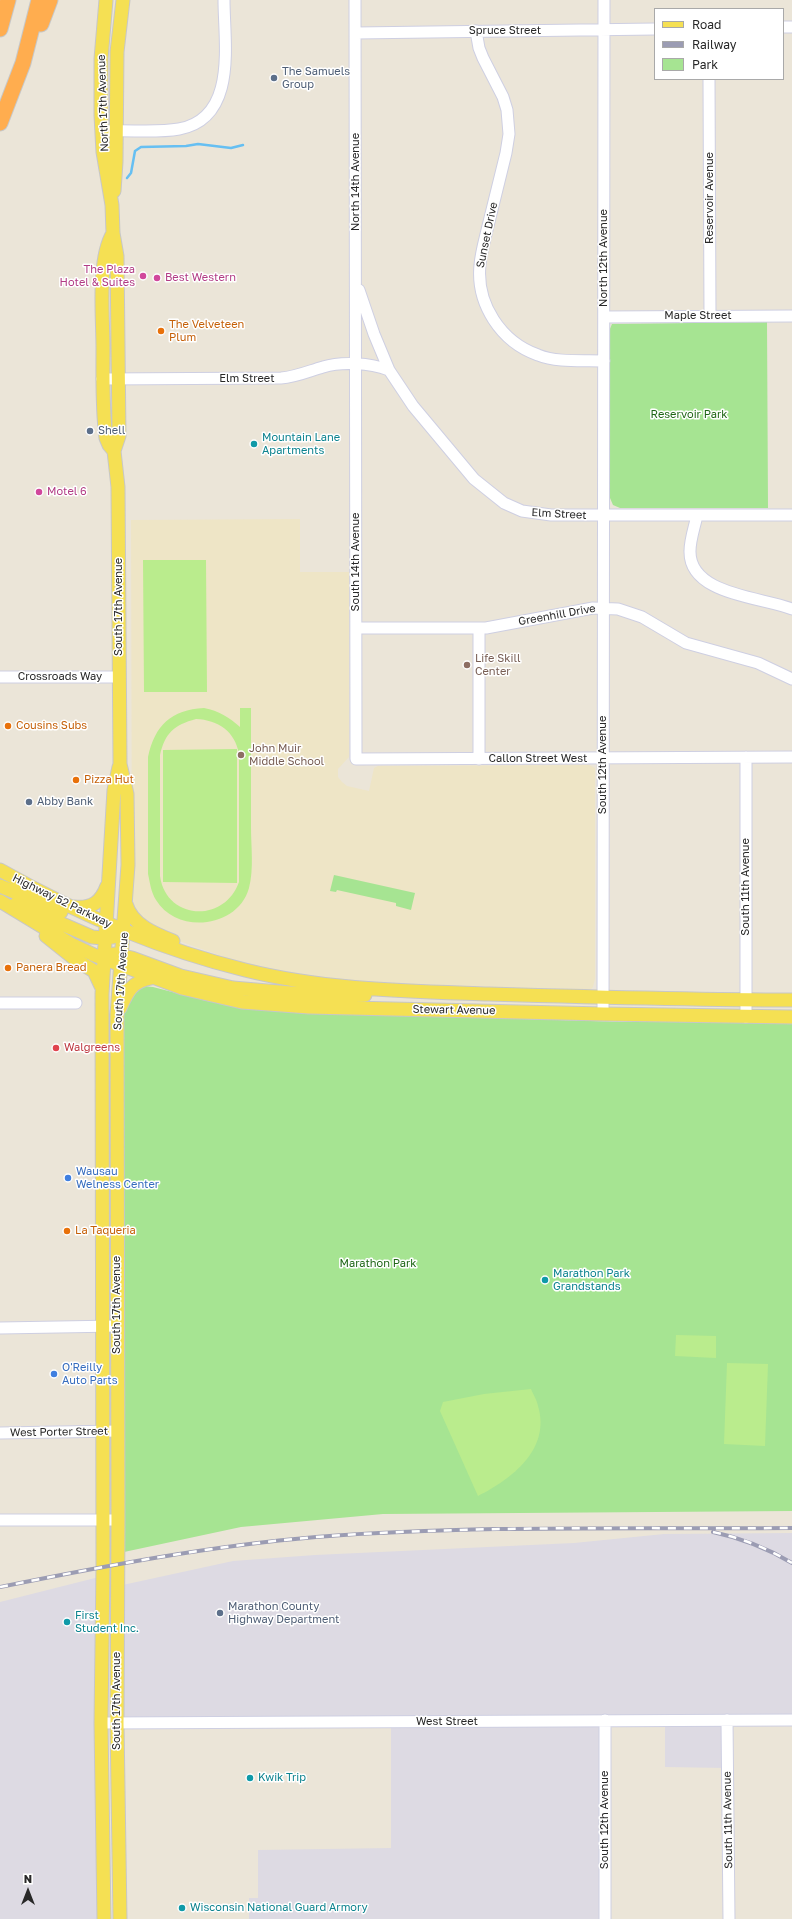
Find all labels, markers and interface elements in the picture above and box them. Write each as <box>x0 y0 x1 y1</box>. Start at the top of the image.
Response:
legend <box>654 8 784 80</box>
text: Road <box>692 17 721 32</box>
street label: Spruce Street <box>469 24 541 38</box>
text: Railway <box>692 37 737 52</box>
street label: North 17th Avenue <box>95 54 111 152</box>
text: Park <box>692 57 718 72</box>
place label: The Samuels Group <box>282 65 350 91</box>
marker: The Samuels Group <box>269 73 279 83</box>
street label: North 14th Avenue <box>349 133 363 231</box>
street label: Reservoir Avenue <box>703 152 717 244</box>
street label: Sunset Drive <box>474 201 500 269</box>
street label: North 12th Avenue <box>597 209 611 307</box>
place label: The Plaza Hotel & Suites <box>60 263 135 289</box>
marker: The Plaza Hotel & Suites <box>138 271 148 281</box>
place label: Best Western <box>165 271 236 285</box>
marker: Best Western <box>152 273 162 283</box>
street label: Maple Street <box>664 309 732 323</box>
place label: The Velveteen Plum <box>169 318 244 344</box>
marker: The Velveteen Plum <box>156 326 166 336</box>
street label: Elm Street <box>219 372 275 386</box>
park label: Reservoir Park <box>651 408 727 422</box>
place label: Shell <box>98 424 125 438</box>
marker: Shell <box>85 426 95 436</box>
place label: Mountain Lane Apartments <box>262 431 340 457</box>
marker: Mountain Lane Apartments <box>249 439 259 449</box>
place label: Motel 6 <box>47 485 87 499</box>
marker: Motel 6 <box>34 487 44 497</box>
street label: Elm Street <box>531 506 587 522</box>
street label: South 14th Avenue <box>349 513 363 611</box>
street label: South 17th Avenue <box>112 558 126 656</box>
street label: Greenhill Drive <box>517 602 597 628</box>
place label: Life Skill Center <box>475 652 520 678</box>
marker: Life Skill Center <box>462 660 472 670</box>
street label: Crossroads Way <box>18 670 102 684</box>
street label: South 12th Avenue <box>596 716 610 814</box>
place label: Cousins Subs <box>16 719 87 733</box>
marker: Cousins Subs <box>3 721 13 731</box>
place label: John Muir Middle School <box>249 742 324 768</box>
marker: John Muir Middle School <box>236 750 246 760</box>
street label: Callon Street West <box>489 752 587 766</box>
place label: Pizza Hut <box>84 773 134 787</box>
marker: Pizza Hut <box>71 775 81 785</box>
place label: Abby Bank <box>37 795 93 809</box>
marker: Abby Bank <box>24 797 34 807</box>
street label: South 11th Avenue <box>739 838 753 936</box>
street label: Highway 52 Parkway <box>10 871 114 931</box>
street label: South 17th Avenue <box>111 932 131 1030</box>
place label: Panera Bread <box>16 961 87 975</box>
marker: Panera Bread <box>3 963 13 973</box>
street label: Stewart Avenue <box>412 1003 496 1017</box>
place label: Walgreens <box>64 1041 120 1055</box>
marker: Walgreens <box>51 1043 61 1053</box>
place label: Wausau Welness Center <box>76 1165 159 1191</box>
marker: Wausau Welness Center <box>63 1173 73 1183</box>
place label: La Taqueria <box>75 1224 136 1238</box>
marker: La Taqueria <box>62 1226 72 1236</box>
street label: South 17th Avenue <box>110 1256 124 1354</box>
park label: Marathon Park <box>339 1257 417 1271</box>
place label: Marathon Park Grandstands <box>553 1267 630 1293</box>
marker: Marathon Park Grandstands <box>540 1275 550 1285</box>
place label: O'Reilly Auto Parts <box>62 1361 118 1387</box>
marker: O'Reilly Auto Parts <box>49 1369 59 1379</box>
street label: West Porter Street <box>10 1425 108 1439</box>
place label: Marathon County Highway Department <box>228 1600 339 1626</box>
marker: Marathon County Highway Department <box>215 1608 225 1618</box>
place label: First Student Inc. <box>75 1609 139 1635</box>
marker: First Student Inc. <box>62 1617 72 1627</box>
street label: South 17th Avenue <box>110 1652 124 1750</box>
street label: West Street <box>416 1715 478 1729</box>
place label: Kwik Trip <box>258 1771 306 1785</box>
street label: South 12th Avenue <box>598 1771 612 1869</box>
street label: South 11th Avenue <box>721 1771 735 1869</box>
marker: Kwik Trip <box>245 1773 255 1783</box>
north arrow <box>8 1871 48 1911</box>
text: N <box>24 1872 32 1885</box>
place label: Wisconsin National Guard Armory <box>190 1901 368 1915</box>
marker: Wisconsin National Guard Armory <box>177 1903 187 1913</box>

